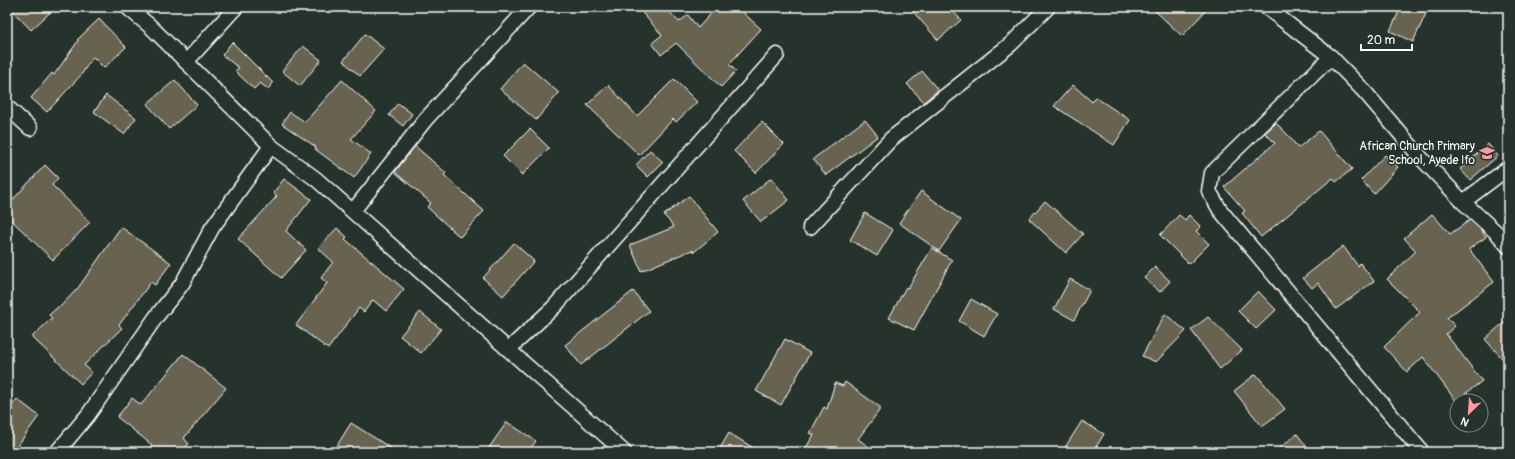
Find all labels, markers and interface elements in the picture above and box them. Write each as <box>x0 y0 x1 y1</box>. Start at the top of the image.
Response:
scale bar <box>1361 26 1412 52</box>
text: 20 m <box>1367 33 1396 48</box>
place label: African Church Primary School, Ayede Ifo <box>1359 139 1476 168</box>
school or university icon: African Church Primary School, Ayede Ifo <box>1478 144 1496 162</box>
north arrow <box>1449 393 1489 433</box>
text: N <box>1458 414 1471 429</box>

